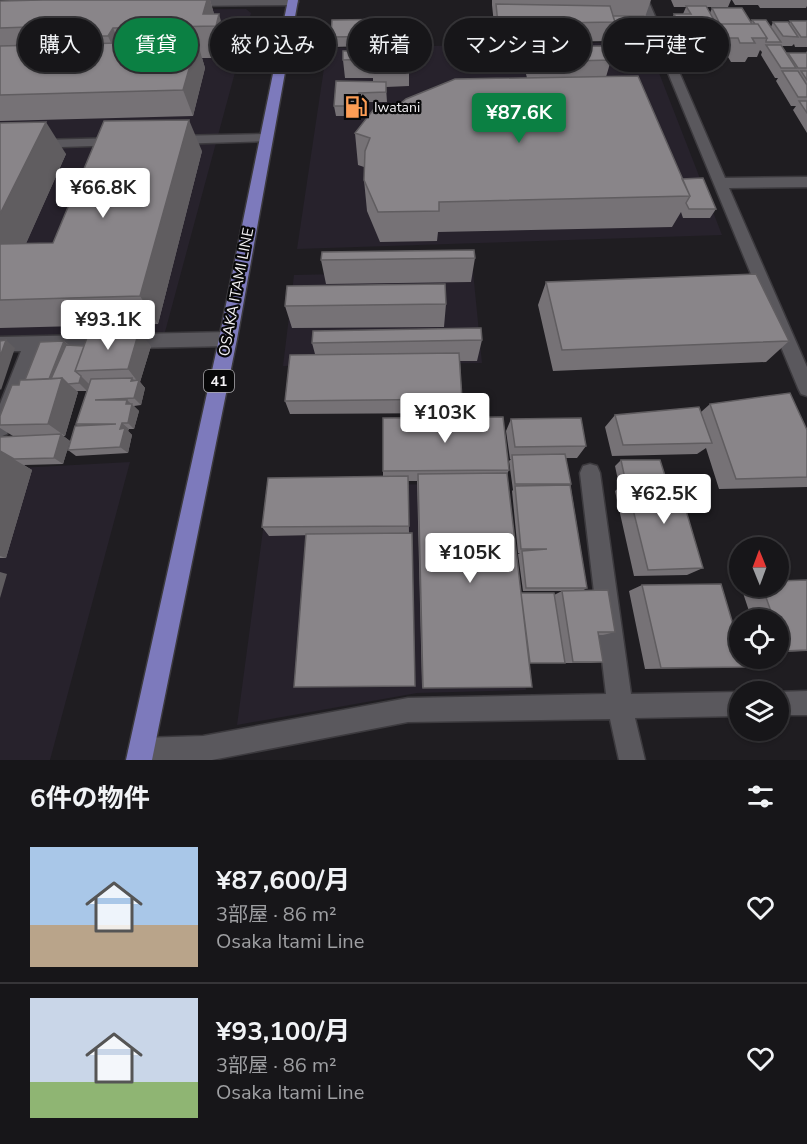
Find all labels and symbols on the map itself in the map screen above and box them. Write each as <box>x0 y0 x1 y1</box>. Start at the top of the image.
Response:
pin: ¥87.6K <box>470 93 568 144</box>
fuel station icon: Iwatani <box>343 94 369 120</box>
place label: Iwatani <box>374 98 420 117</box>
pin: ¥66.8K <box>54 168 152 219</box>
street label: OSAKA ITAMI LINE <box>214 226 258 358</box>
pin: ¥93.1K <box>59 300 157 351</box>
road number: 41 <box>204 370 234 392</box>
pin: ¥103K <box>403 393 487 444</box>
pin: ¥62.5K <box>615 474 713 525</box>
pin: ¥105K <box>428 533 512 584</box>
north arrow <box>729 537 789 597</box>

